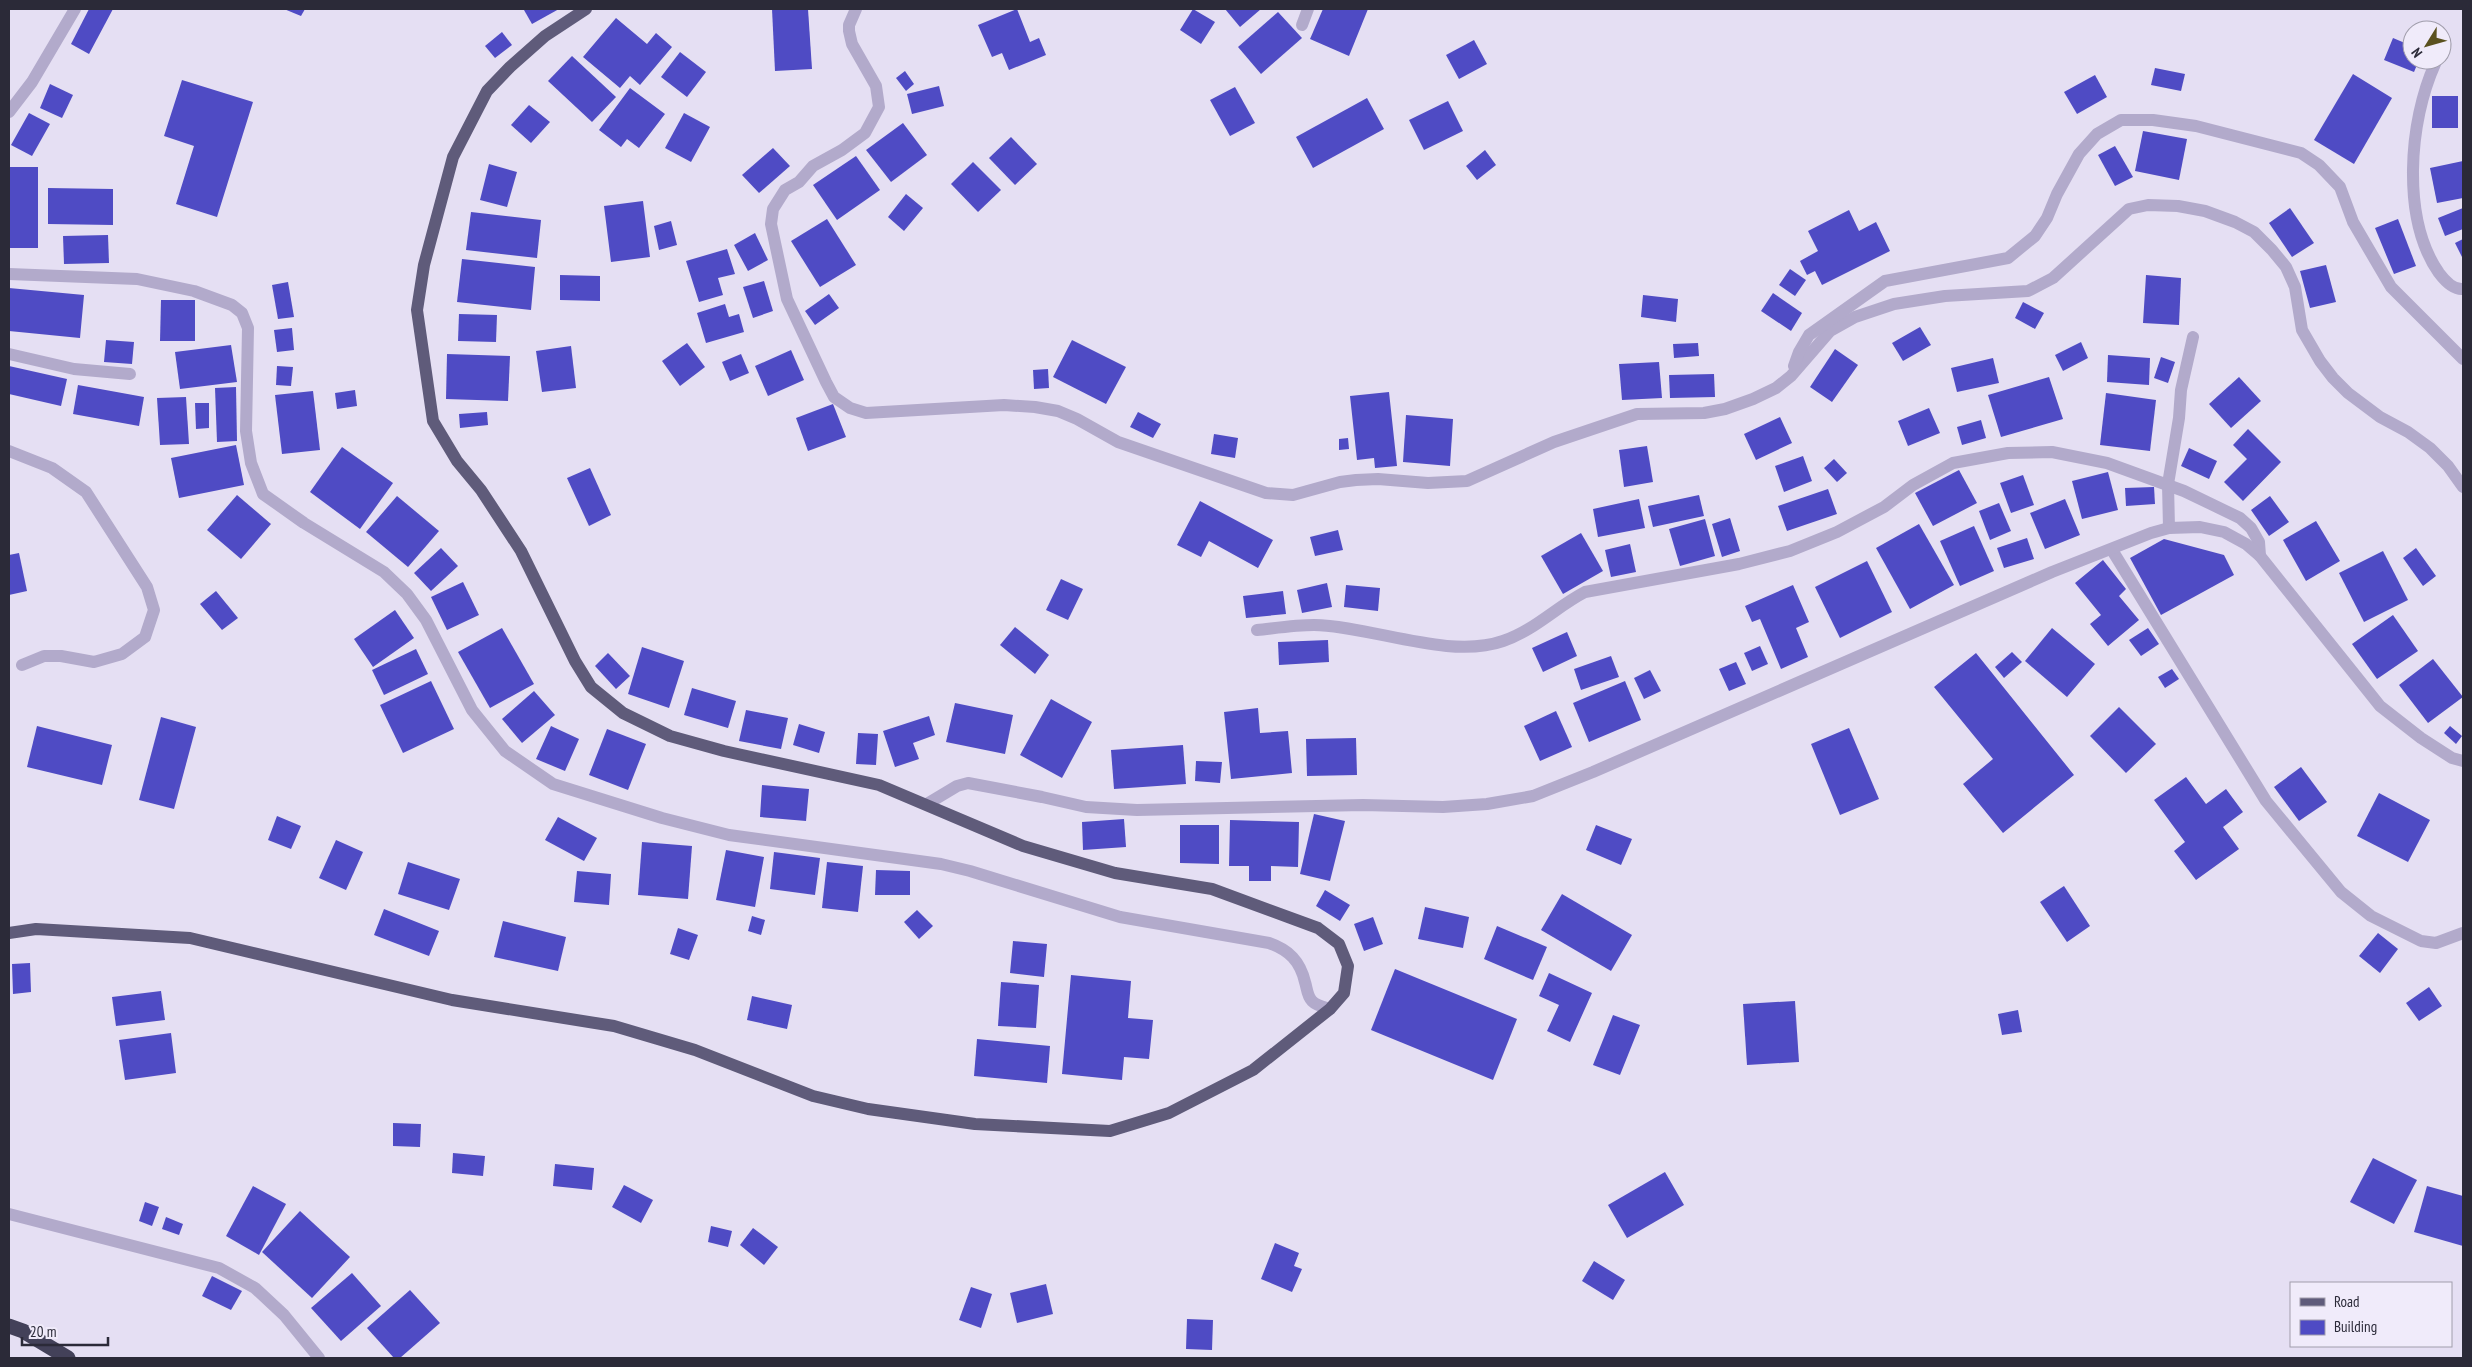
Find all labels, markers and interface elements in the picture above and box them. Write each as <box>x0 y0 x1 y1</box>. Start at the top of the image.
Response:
north arrow <box>2402 20 2452 70</box>
text: N <box>2407 44 2426 61</box>
legend <box>2290 1282 2452 1347</box>
text: Road <box>2334 1292 2360 1311</box>
scale bar <box>22 1314 109 1346</box>
text: Building <box>2334 1317 2377 1336</box>
text: 20 m <box>30 1322 56 1341</box>

